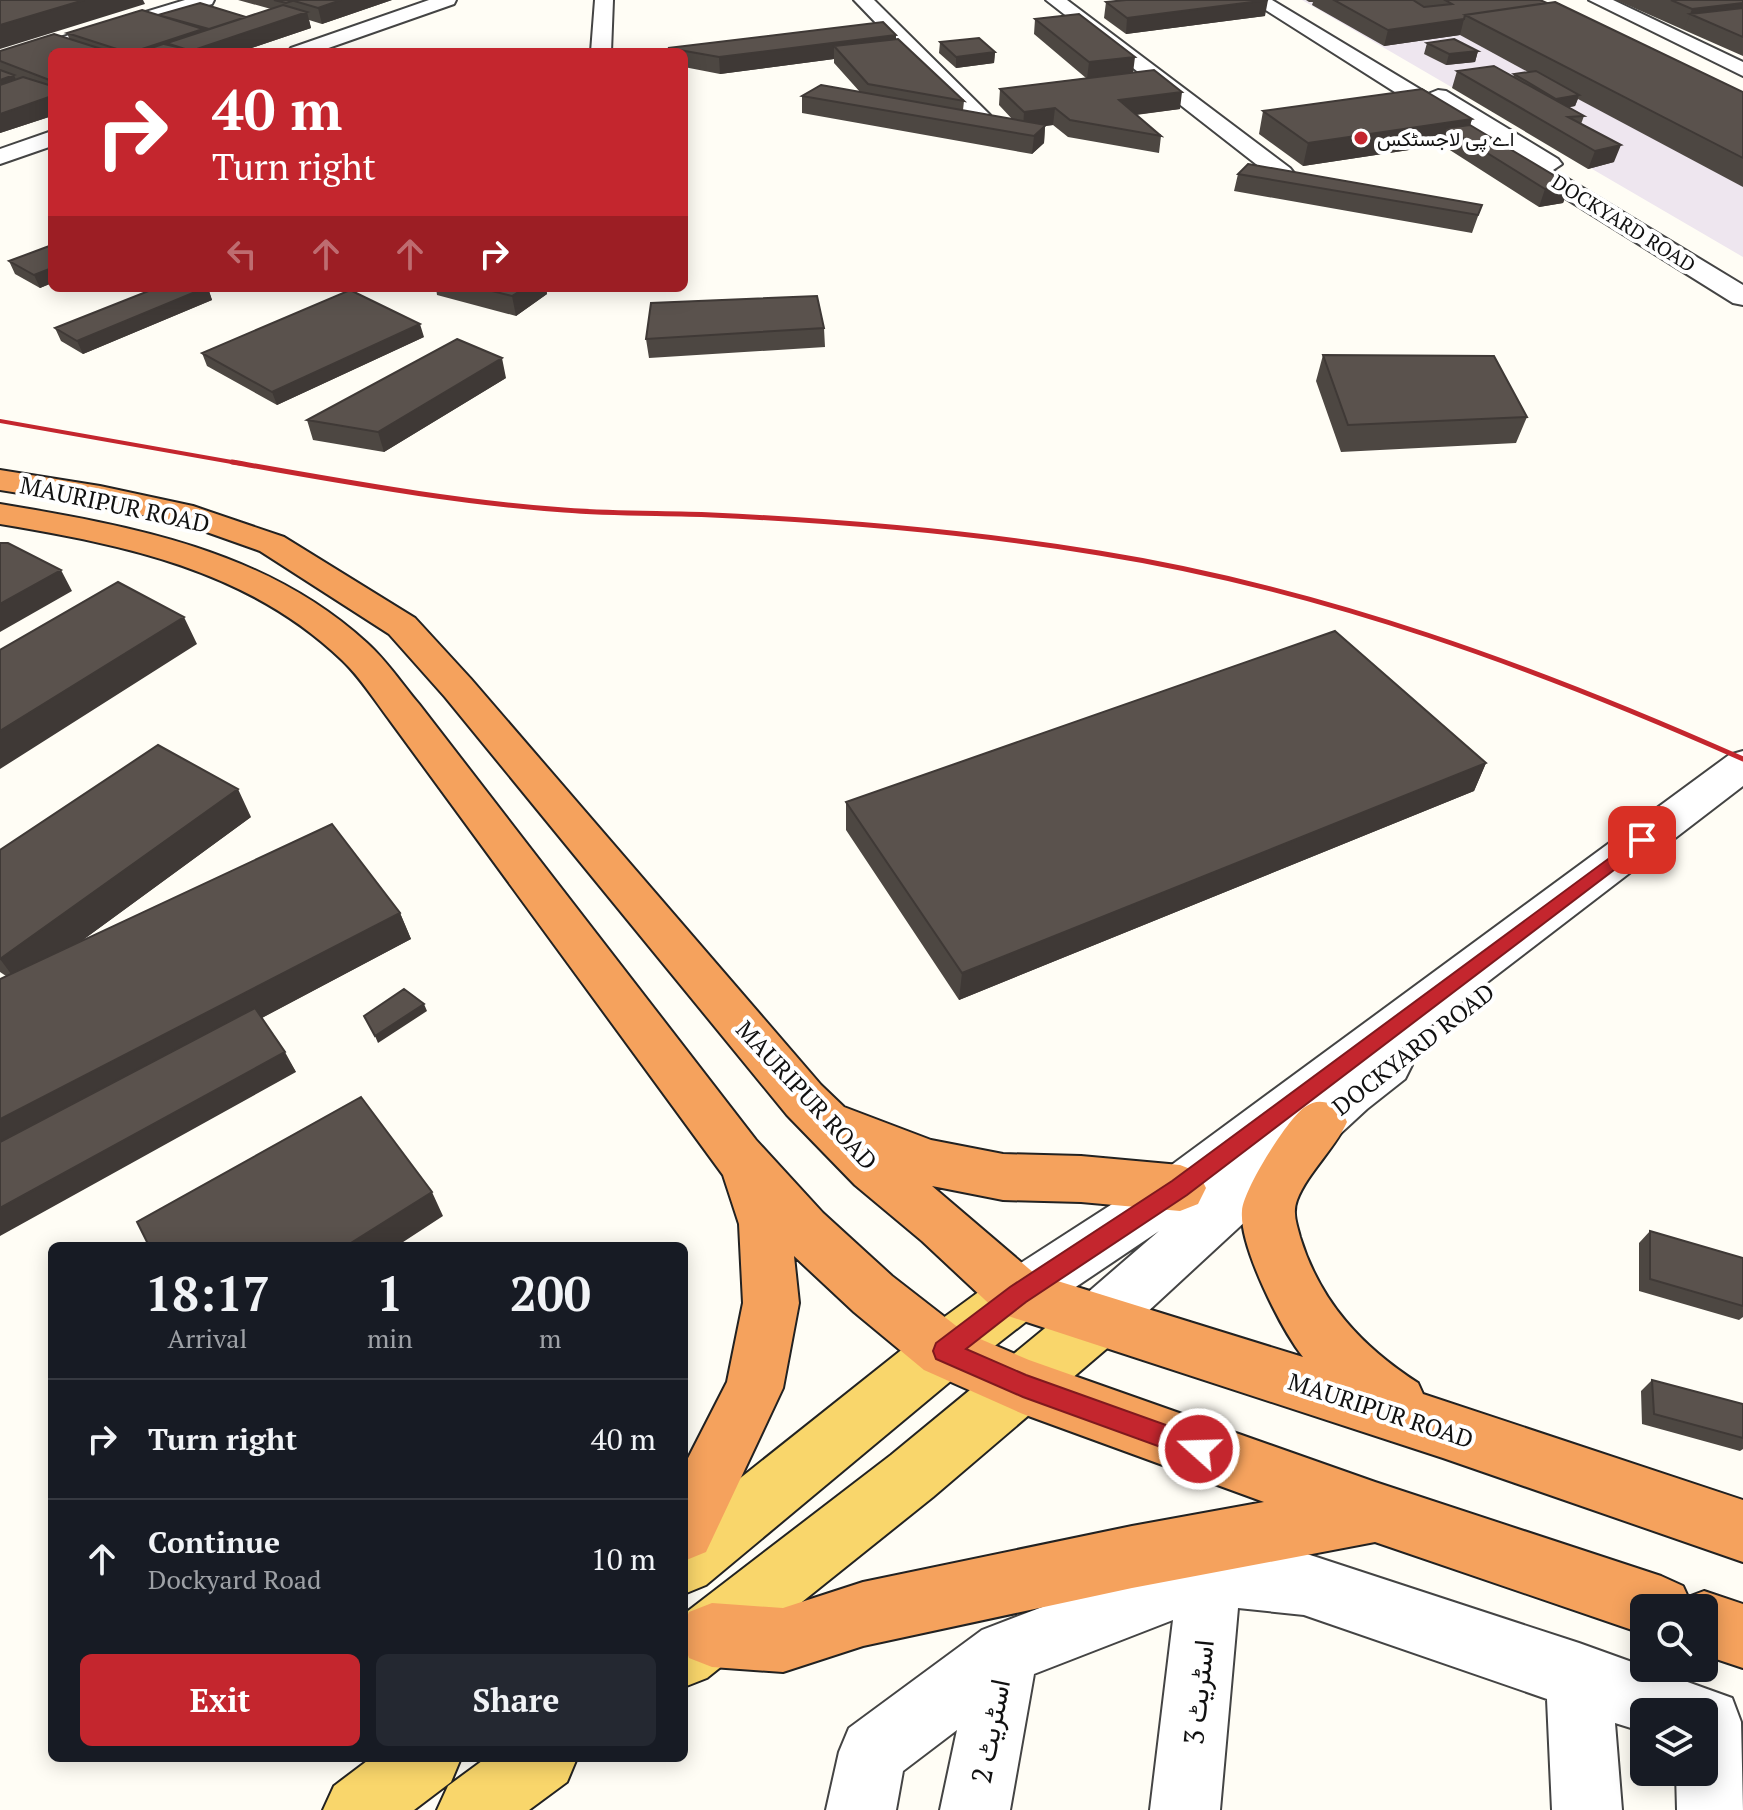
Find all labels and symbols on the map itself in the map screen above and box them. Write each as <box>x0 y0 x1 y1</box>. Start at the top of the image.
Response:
place label: اے پی لاجسٹکس <box>1377 125 1514 153</box>
marker: اے پی لاجسٹکس <box>1352 129 1370 147</box>
street label: DOCKYARD ROAD <box>1547 168 1701 278</box>
street label: MAURIPUR ROAD <box>17 468 213 540</box>
pin <box>1608 806 1676 874</box>
street label: DOCKYARD ROAD <box>1325 976 1501 1122</box>
street label: MAURIPUR ROAD <box>729 1014 885 1176</box>
street label: MAURIPUR ROAD <box>1284 1365 1478 1455</box>
position arrow <box>1157 1407 1241 1491</box>
street label: اسٹریٹ 3 <box>1174 1638 1222 1746</box>
street label: اسٹریٹ 2 <box>962 1676 1018 1786</box>

